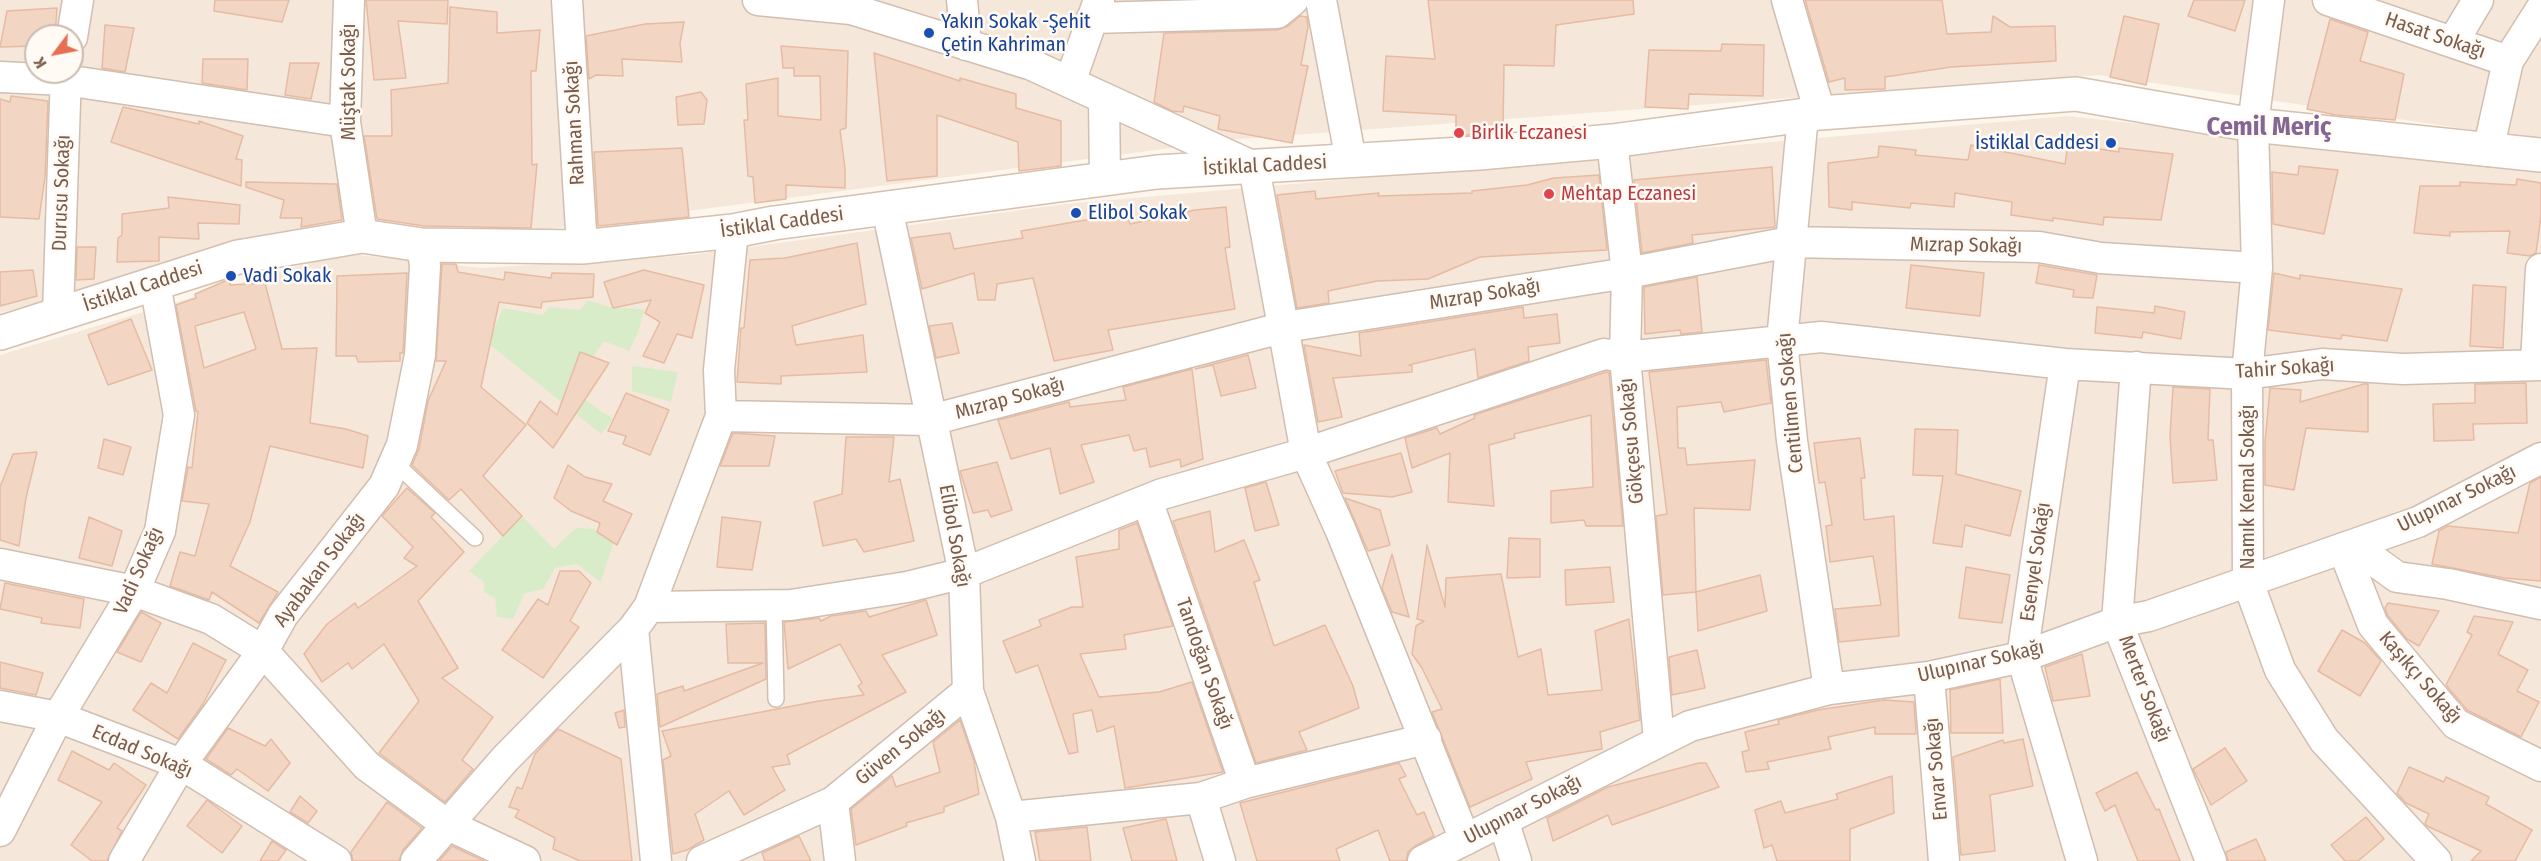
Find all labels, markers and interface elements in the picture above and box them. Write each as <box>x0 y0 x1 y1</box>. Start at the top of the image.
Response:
street label: Hasat Sokağı <box>2382 8 2488 64</box>
place label: Yakın Sokak -Şehit Çetin Kahriman <box>941 10 1091 57</box>
north arrow <box>24 24 84 84</box>
street label: Müştak Sokağı <box>337 24 361 140</box>
marker: Yakın Sokak -Şehit Çetin Kahriman <box>922 26 936 40</box>
text: K <box>29 54 51 72</box>
street label: Rahman Sokağı <box>560 60 590 186</box>
district label: Cemil Meriç <box>2207 112 2331 144</box>
place label: Birlik Eczanesi <box>1471 121 1587 145</box>
marker: Birlik Eczanesi <box>1452 126 1466 140</box>
place label: İstiklal Caddesi <box>1975 131 2099 155</box>
street label: Durusu Sokağı <box>48 134 76 252</box>
marker: İstiklal Caddesi <box>2104 136 2118 150</box>
street label: İstiklal Caddesi <box>1202 151 1328 181</box>
place label: Mehtap Eczanesi <box>1561 182 1696 206</box>
marker: Mehtap Eczanesi <box>1542 187 1556 201</box>
place label: Elibol Sokak <box>1088 201 1187 225</box>
street label: İstiklal Caddesi <box>719 202 845 244</box>
marker: Elibol Sokak <box>1069 206 1083 220</box>
street label: Mızrap Sokağı <box>1910 233 2022 259</box>
street label: İstiklal Caddesi <box>80 256 206 318</box>
place label: Vadi Sokak <box>243 264 331 288</box>
marker: Vadi Sokak <box>224 269 238 283</box>
street label: Mızrap Sokağı <box>1428 274 1542 316</box>
street label: Centilmen Sokağı <box>1773 332 1809 474</box>
street label: Tahir Sokağı <box>2235 354 2335 384</box>
street label: Mızrap Sokağı <box>953 373 1067 425</box>
street label: Gökçesu Sokağı <box>1615 377 1649 505</box>
street label: Namık Kemal Sokağı <box>2236 404 2260 570</box>
street label: Ulupınar Sokağı <box>2394 460 2520 538</box>
street label: Elibol Sokağı <box>933 483 975 589</box>
street label: Esenyel Sokağı <box>2016 501 2056 623</box>
street label: Ayabakan Sokağı <box>269 508 371 632</box>
street label: Vadi Sokağı <box>109 524 169 618</box>
street label: Tandoğan Sokağı <box>1170 595 1238 733</box>
street label: Kaşıkçı Sokağı <box>2373 627 2467 729</box>
street label: Merter Sokağı <box>2113 632 2175 746</box>
street label: Ulupınar Sokağı <box>1916 636 2046 688</box>
street label: Güven Sokağı <box>851 703 951 791</box>
street label: Envar Sokağı <box>1921 717 1953 821</box>
street label: Ecdad Sokağı <box>88 720 196 784</box>
street label: Ulupınar Sokağı <box>1460 770 1586 850</box>

